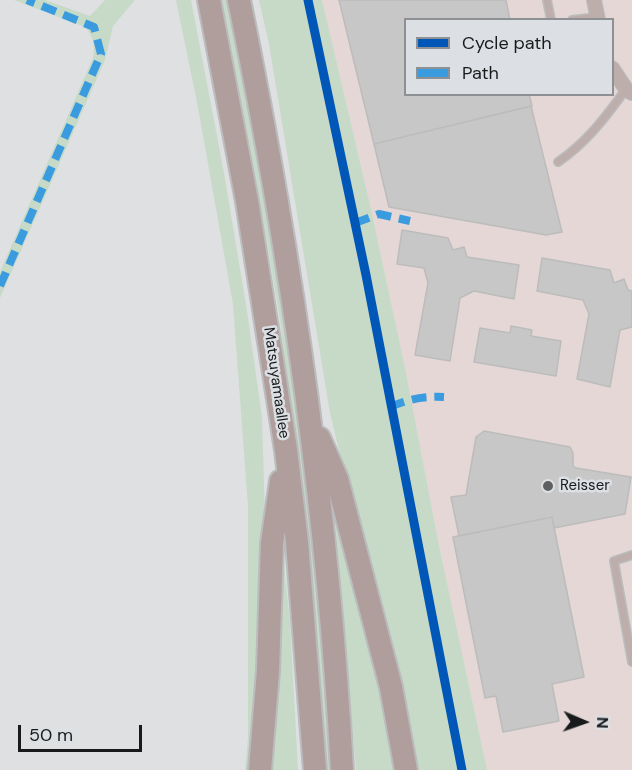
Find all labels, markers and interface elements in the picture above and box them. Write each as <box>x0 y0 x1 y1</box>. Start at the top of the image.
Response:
legend <box>404 18 614 96</box>
text: Cycle path <box>462 31 552 55</box>
text: Path <box>462 61 499 85</box>
street label: Matsuyamaallee <box>259 326 293 440</box>
place label: Reisser <box>560 477 610 495</box>
marker: Reisser <box>541 479 555 493</box>
north arrow <box>554 692 614 752</box>
scale bar <box>21 713 146 751</box>
text: N <box>592 716 613 729</box>
text: 50 m <box>29 723 73 747</box>

